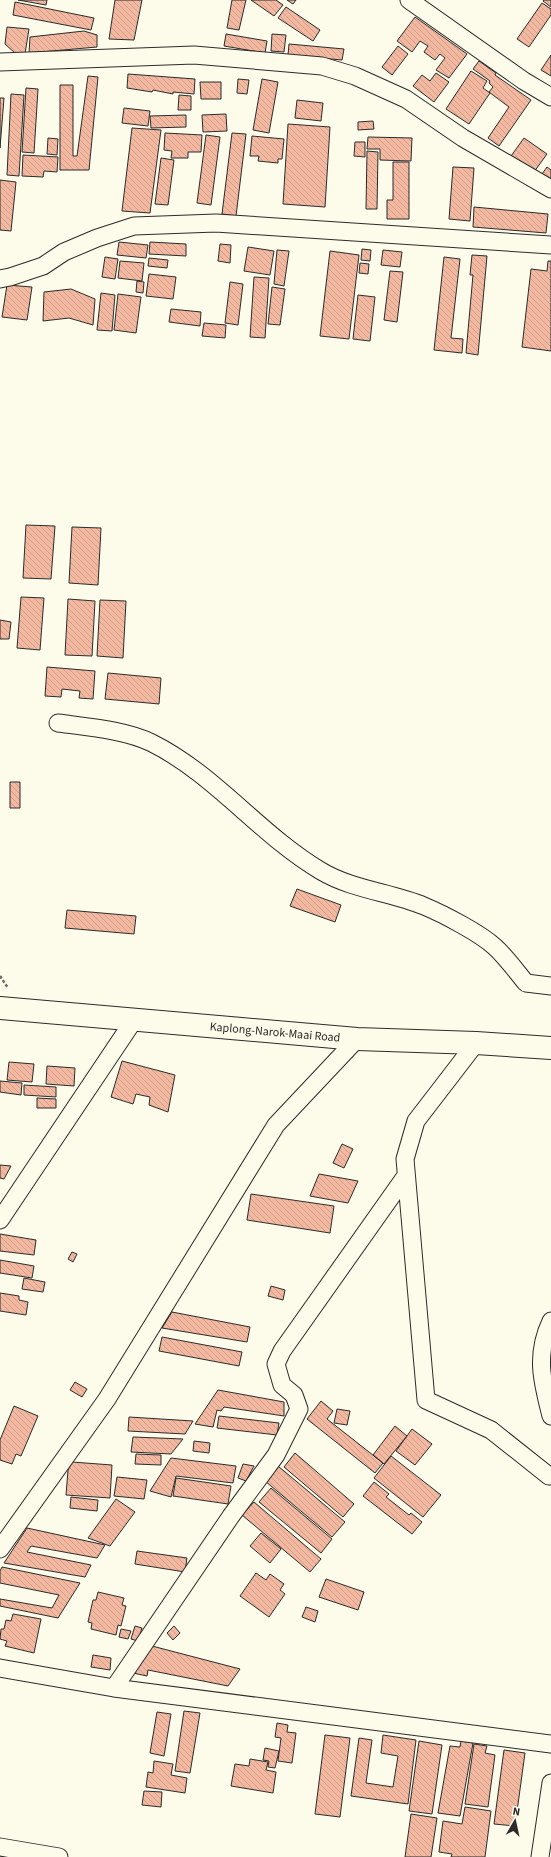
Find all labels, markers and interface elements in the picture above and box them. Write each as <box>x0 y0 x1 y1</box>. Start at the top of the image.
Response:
street label: Kaplong-Narok-Maai Road <box>209 1018 341 1047</box>
north arrow <box>495 1801 535 1841</box>
text: N <box>512 1804 521 1820</box>

